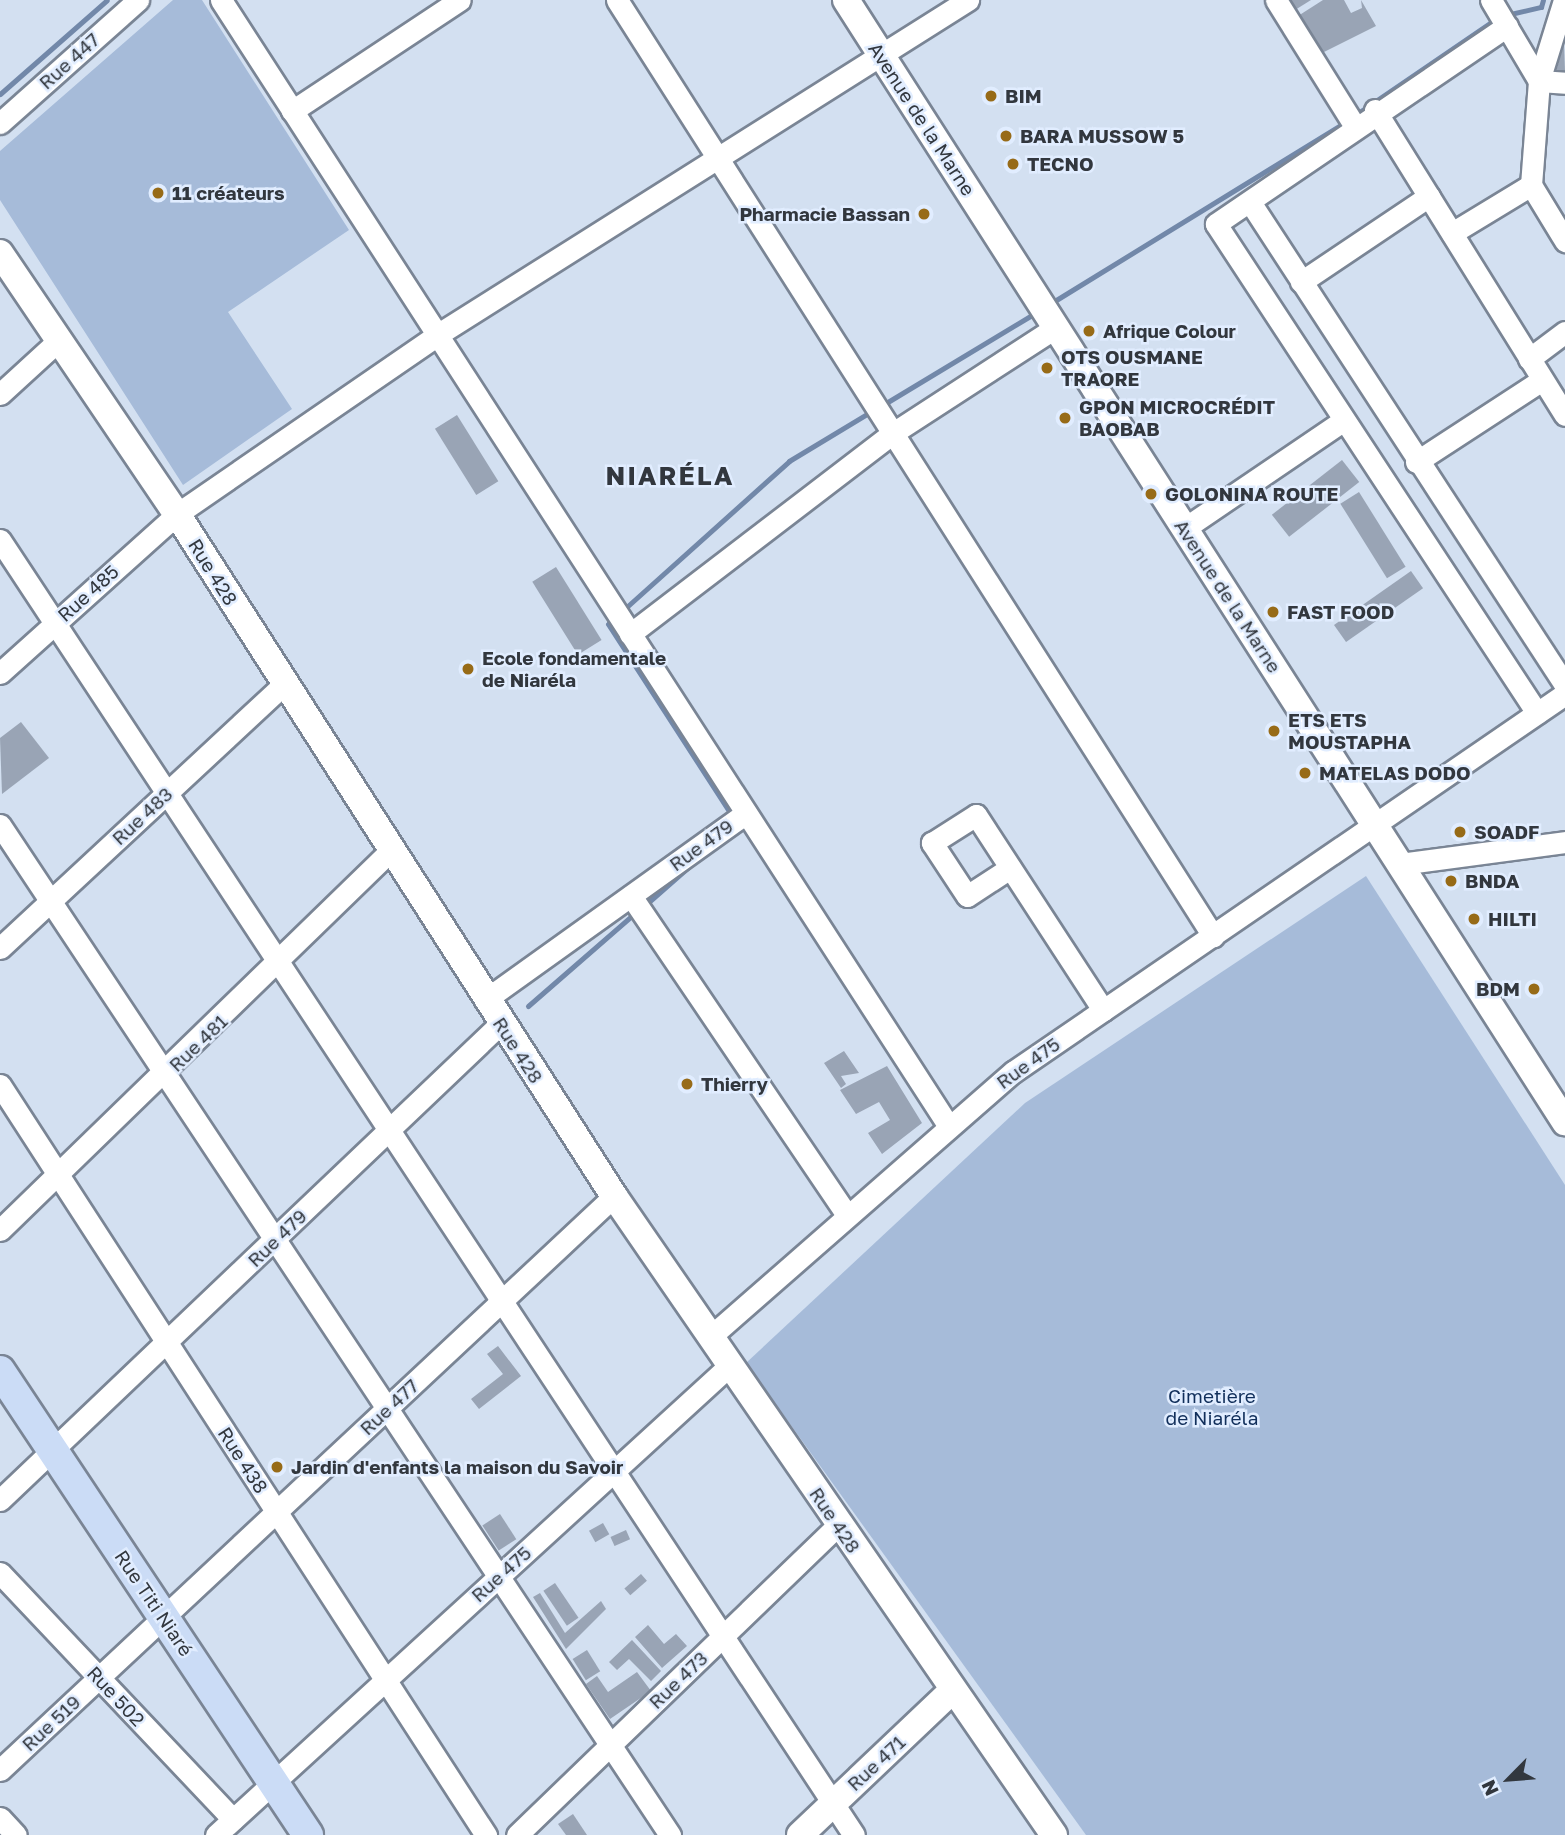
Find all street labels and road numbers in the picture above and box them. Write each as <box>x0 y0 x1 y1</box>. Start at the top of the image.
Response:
street label: Rue 447 <box>34 28 104 94</box>
street label: Avenue de la Marne <box>864 38 980 200</box>
street label: Avenue de la Marne <box>1170 515 1286 677</box>
street label: Rue 428 <box>184 535 242 609</box>
street label: Rue 485 <box>53 560 123 626</box>
street label: Rue 483 <box>107 782 177 850</box>
street label: Rue 479 <box>665 814 737 876</box>
street label: Rue 481 <box>164 1010 232 1076</box>
street label: Rue 428 <box>488 1013 548 1087</box>
street label: Rue 475 <box>992 1032 1064 1094</box>
street label: Rue 479 <box>243 1204 311 1272</box>
street label: Rue 477 <box>355 1374 423 1440</box>
street label: Rue 438 <box>213 1423 273 1497</box>
street label: Rue 428 <box>805 1483 865 1557</box>
street label: Rue 475 <box>466 1541 536 1607</box>
street label: Rue Titi Niaré <box>110 1546 198 1660</box>
street label: Rue 473 <box>644 1647 712 1713</box>
street label: Rue 502 <box>83 1661 149 1731</box>
street label: Rue 519 <box>17 1690 85 1756</box>
street label: Rue 471 <box>842 1731 910 1795</box>

